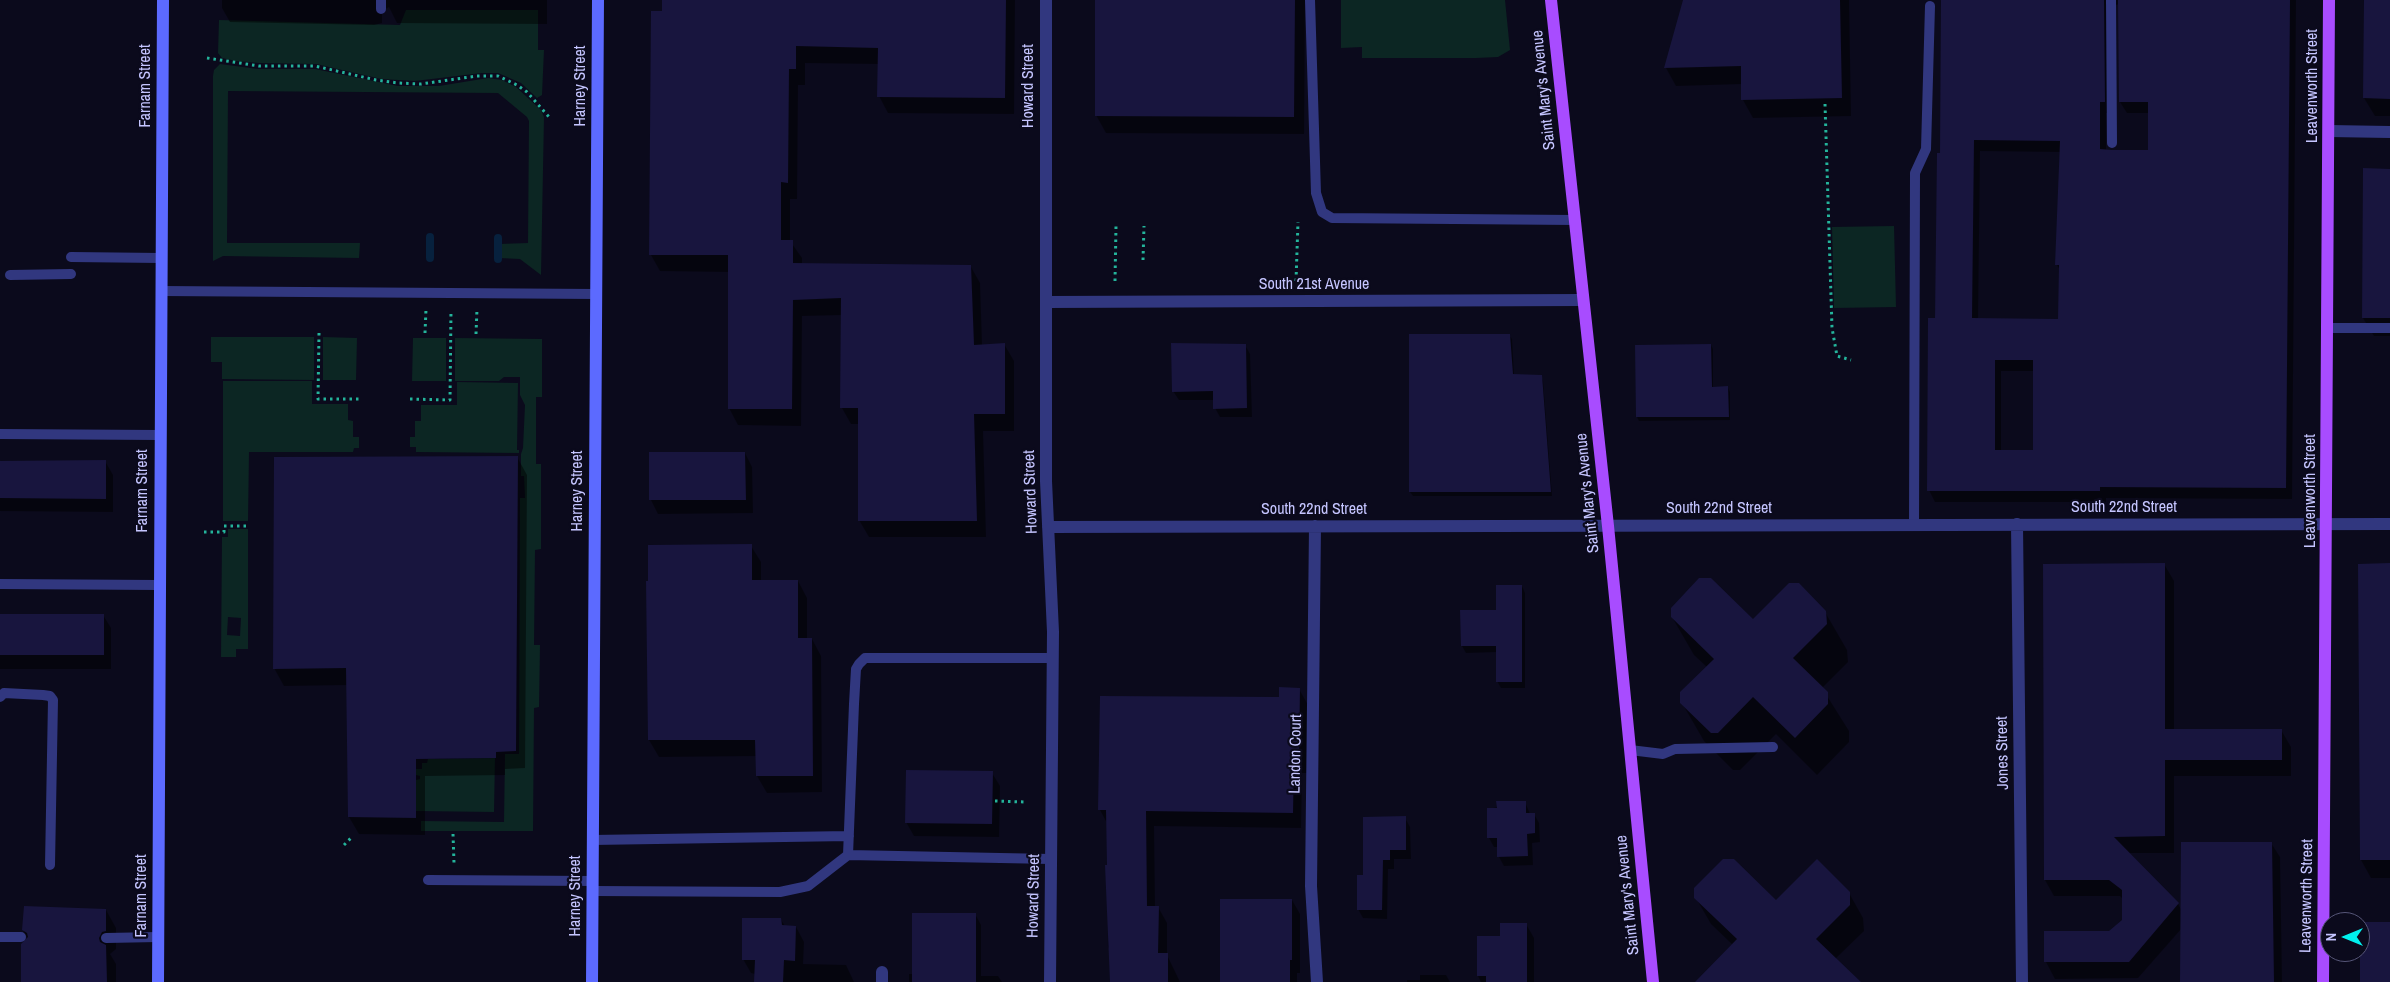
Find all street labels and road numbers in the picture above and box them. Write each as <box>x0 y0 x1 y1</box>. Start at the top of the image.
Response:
street label: Saint Mary's Avenue <box>1528 29 1560 151</box>
street label: Leavenworth Street <box>2303 29 2323 143</box>
street label: Farnam Street <box>136 44 156 128</box>
street label: Howard Street <box>1019 44 1039 128</box>
street label: Harney Street <box>571 46 591 126</box>
street label: South 21st Avenue <box>1259 275 1369 295</box>
street label: Saint Mary's Avenue <box>1572 432 1604 554</box>
street label: Leavenworth Street <box>2301 434 2321 548</box>
street label: Farnam Street <box>133 449 153 533</box>
street label: Howard Street <box>1020 450 1042 534</box>
street label: Harney Street <box>568 451 588 531</box>
street label: South 22nd Street <box>2071 498 2177 518</box>
street label: South 22nd Street <box>1666 499 1772 519</box>
street label: South 22nd Street <box>1261 500 1367 520</box>
street label: Landon Court <box>1286 714 1306 794</box>
street label: Jones Street <box>1993 716 2013 790</box>
street label: Saint Mary's Avenue <box>1612 834 1644 956</box>
street label: Leavenworth Street <box>2296 839 2318 953</box>
street label: Farnam Street <box>132 854 152 938</box>
street label: Howard Street <box>1024 854 1044 938</box>
street label: Harney Street <box>566 856 586 936</box>

